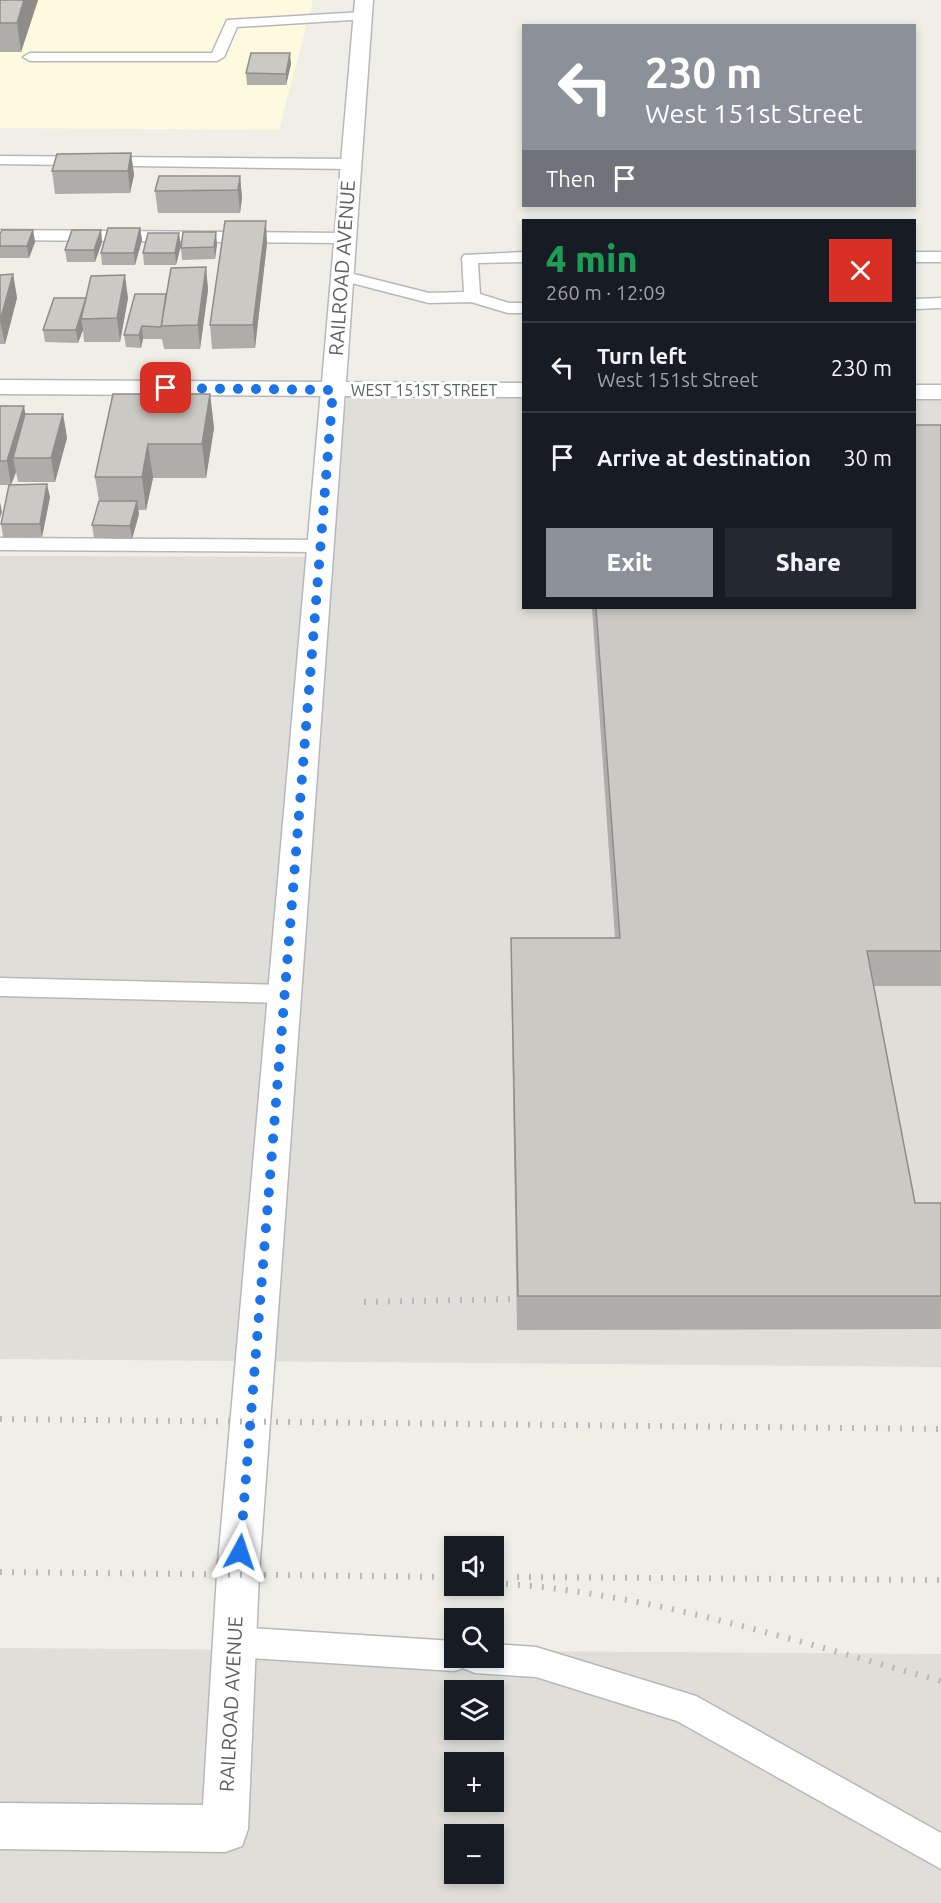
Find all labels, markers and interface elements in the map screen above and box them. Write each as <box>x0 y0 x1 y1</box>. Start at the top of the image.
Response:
icon: left <box>546 48 624 126</box>
text: 230 m <box>645 49 762 96</box>
text: West 151st Street <box>645 98 863 128</box>
icon: arrive <box>608 162 641 195</box>
text: Then <box>546 166 596 191</box>
street label: RAILROAD AVENUE <box>324 179 359 356</box>
text: 4 min <box>546 238 638 279</box>
button: close <box>829 239 892 302</box>
text: 260 m · 12:09 <box>546 281 666 304</box>
text: Turn left <box>597 343 687 368</box>
icon: left <box>546 351 579 384</box>
text: 230 m <box>831 355 892 380</box>
pin <box>140 362 191 413</box>
text: West 151st Street <box>597 368 758 391</box>
icon: arrive <box>149 371 182 404</box>
street label: WEST 151ST STREET <box>351 381 497 399</box>
icon: arrive <box>546 441 579 474</box>
text: Arrive at destination <box>597 445 811 470</box>
text: 30 m <box>843 445 892 470</box>
button: Exit <box>546 528 713 597</box>
button: Share <box>725 528 892 597</box>
position arrow <box>208 1520 272 1584</box>
map controls <box>444 1536 504 1884</box>
button: sound <box>444 1536 504 1596</box>
button: search <box>444 1608 504 1668</box>
street label: RAILROAD AVENUE <box>214 1616 247 1792</box>
button: layers <box>444 1680 504 1740</box>
button: + <box>444 1752 504 1812</box>
button: − <box>444 1824 504 1884</box>

